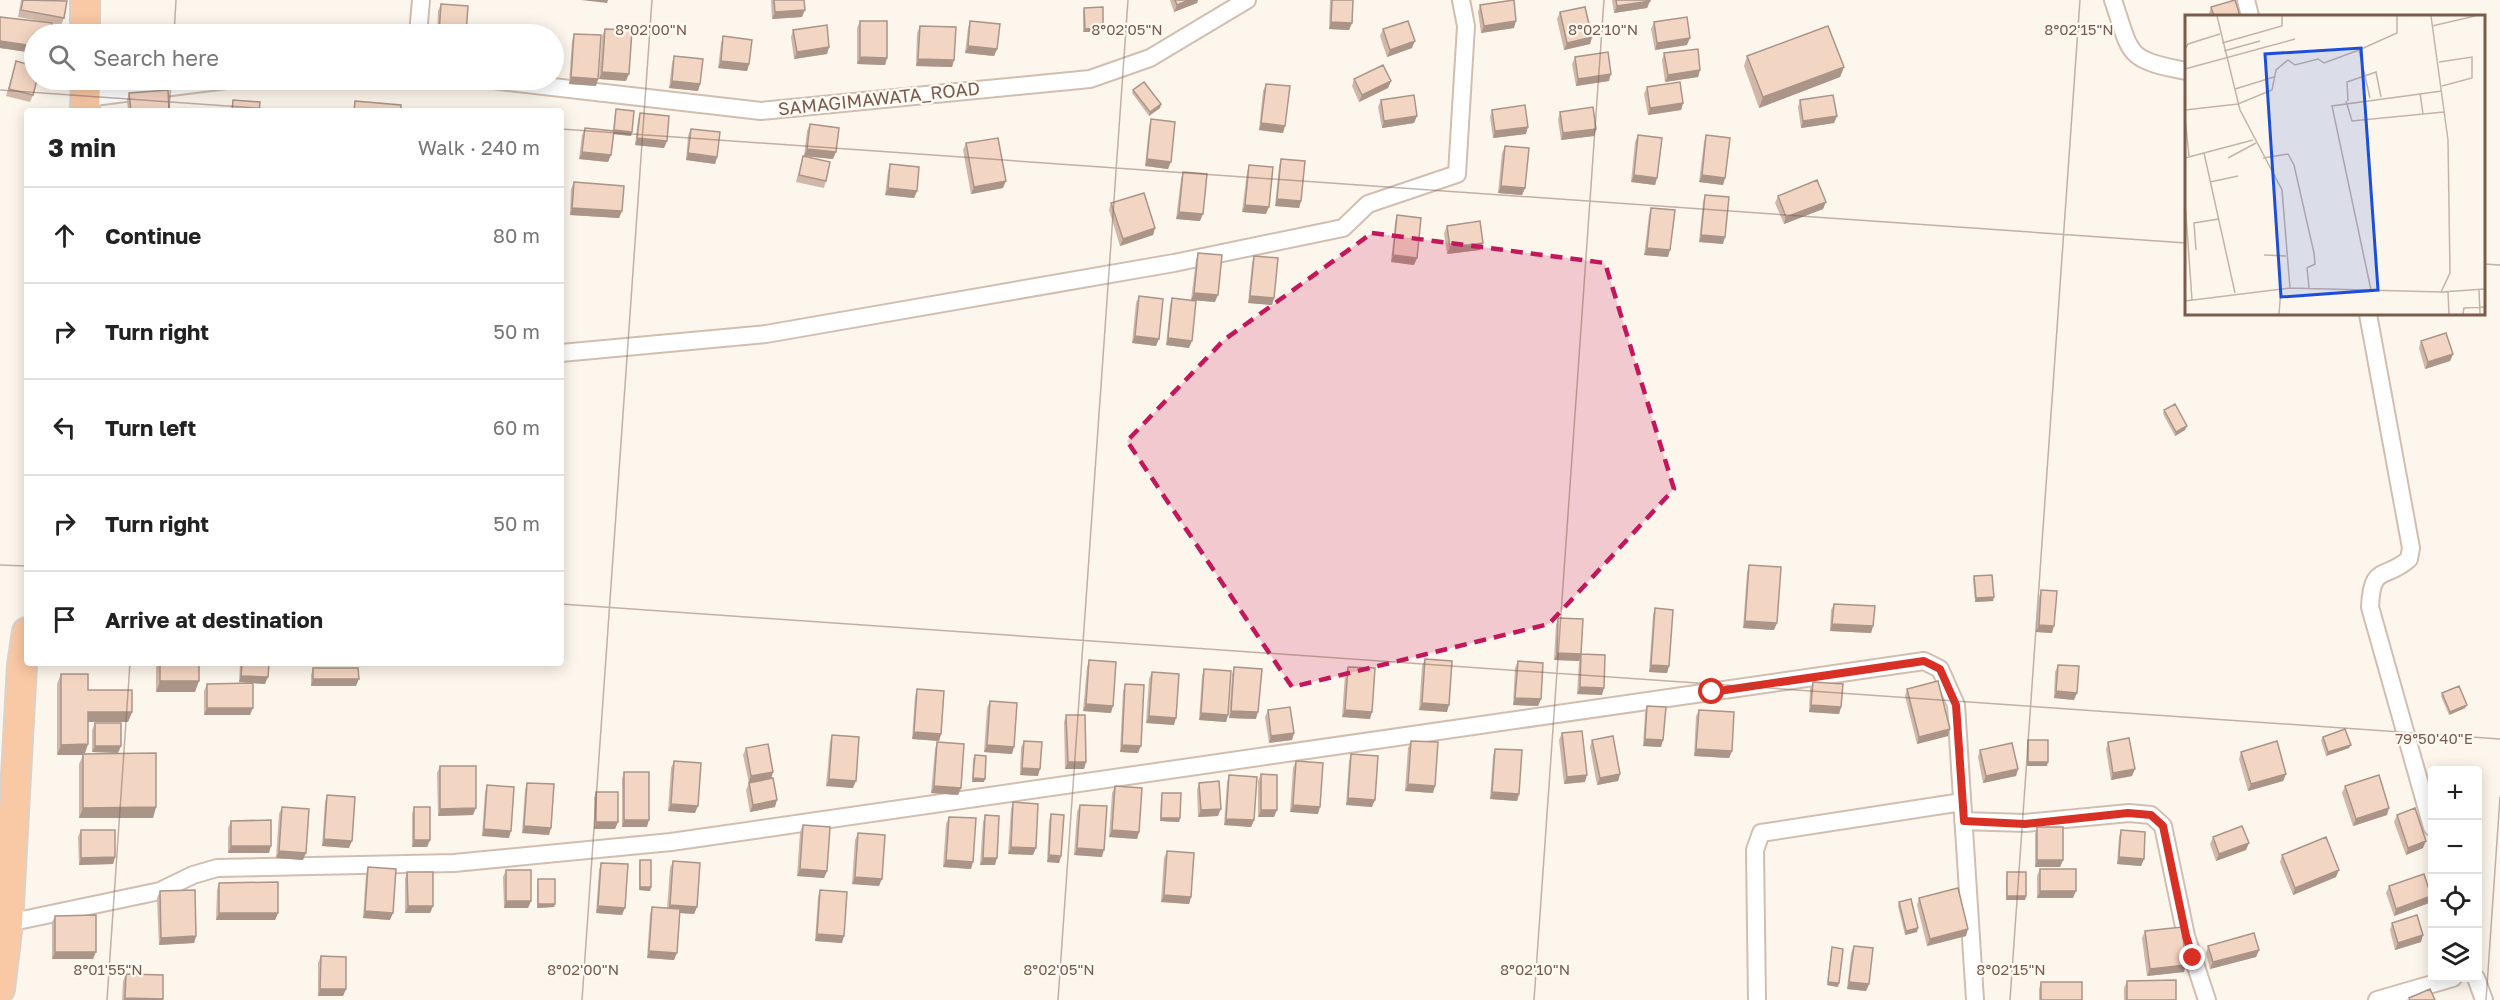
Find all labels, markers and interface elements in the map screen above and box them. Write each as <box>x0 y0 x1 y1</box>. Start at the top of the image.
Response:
inset map <box>2185 15 2485 315</box>
text: 8°02'00"N <box>615 20 687 38</box>
text: 8°02'05"N <box>1091 20 1163 38</box>
text: 8°02'10"N <box>1568 20 1638 38</box>
text: 8°02'15"N <box>2044 20 2114 38</box>
search box <box>24 24 564 90</box>
icon: search <box>45 41 78 74</box>
text: Search here <box>93 44 219 71</box>
street label: SAMAGIMAWATA_ROAD <box>777 76 981 120</box>
text: 3 min <box>48 132 116 163</box>
text: Walk · 240 m <box>418 135 540 159</box>
icon: ahead <box>48 219 81 252</box>
text: Continue <box>105 222 201 249</box>
text: 80 m <box>493 223 540 247</box>
icon: right <box>48 315 81 348</box>
text: Turn right <box>105 318 209 345</box>
text: 50 m <box>493 319 540 343</box>
icon: left <box>48 411 81 444</box>
text: Turn left <box>105 414 196 441</box>
text: 60 m <box>493 415 540 439</box>
icon: right <box>48 507 81 540</box>
text: Turn right <box>105 510 209 537</box>
text: 50 m <box>493 511 540 535</box>
icon: arrive <box>48 603 81 636</box>
text: Arrive at destination <box>105 606 323 633</box>
route start <box>1698 678 1724 704</box>
text: 79°50'40"E <box>2395 729 2473 747</box>
map controls <box>2428 766 2482 982</box>
button: + <box>2428 766 2482 820</box>
button: − <box>2428 820 2482 874</box>
button: locate <box>2428 874 2482 928</box>
button: layers <box>2428 928 2482 982</box>
route end <box>2179 944 2205 970</box>
text: 8°01'55"N <box>73 960 143 978</box>
text: 8°02'00"N <box>547 960 619 978</box>
text: 8°02'05"N <box>1023 960 1095 978</box>
text: 8°02'10"N <box>1500 960 1570 978</box>
text: 8°02'15"N <box>1976 960 2046 978</box>

